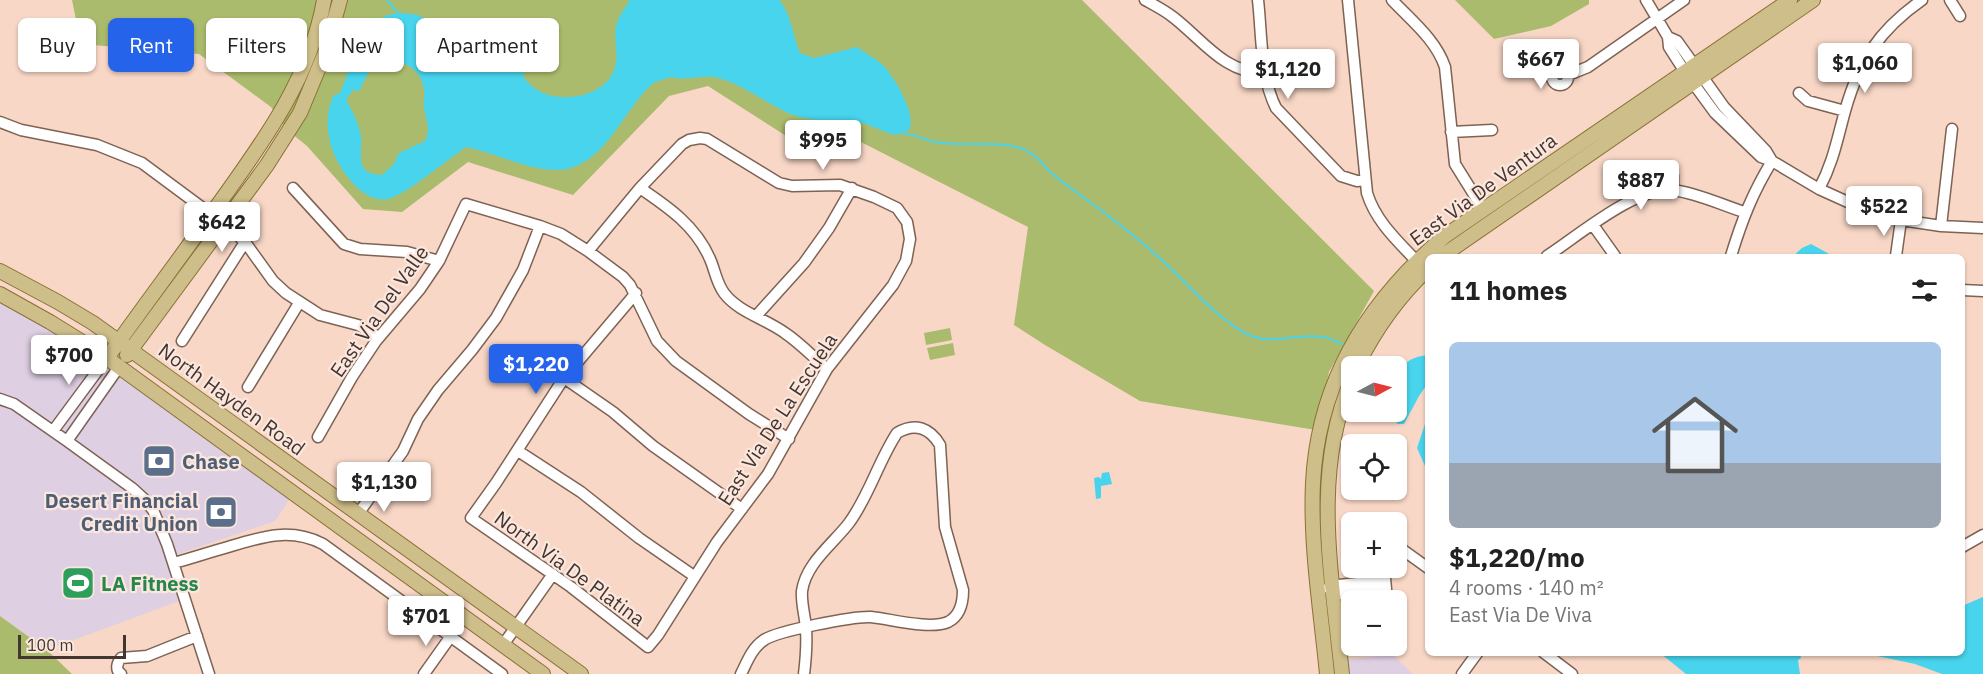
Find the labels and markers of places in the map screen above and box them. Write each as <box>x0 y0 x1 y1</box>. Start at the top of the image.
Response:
pin: $667 <box>1505 39 1577 90</box>
pin: $1,060 <box>1816 43 1914 94</box>
pin: $1,120 <box>1239 49 1337 100</box>
pin: $995 <box>787 120 859 171</box>
pin: $887 <box>1605 160 1677 211</box>
pin: $522 <box>1848 186 1920 237</box>
pin: $642 <box>186 202 258 253</box>
pin: $700 <box>33 335 105 386</box>
pin: $1,220 <box>487 344 585 395</box>
bank icon: Chase <box>141 443 177 479</box>
place label: Chase <box>182 448 240 475</box>
pin: $1,130 <box>335 462 433 513</box>
place label: Desert Financial Credit Union <box>45 487 198 537</box>
bank icon: Desert Financial Credit Union <box>203 494 239 530</box>
sports icon: LA Fitness <box>60 565 96 601</box>
place label: LA Fitness <box>101 570 199 597</box>
pin: $701 <box>390 596 462 647</box>

